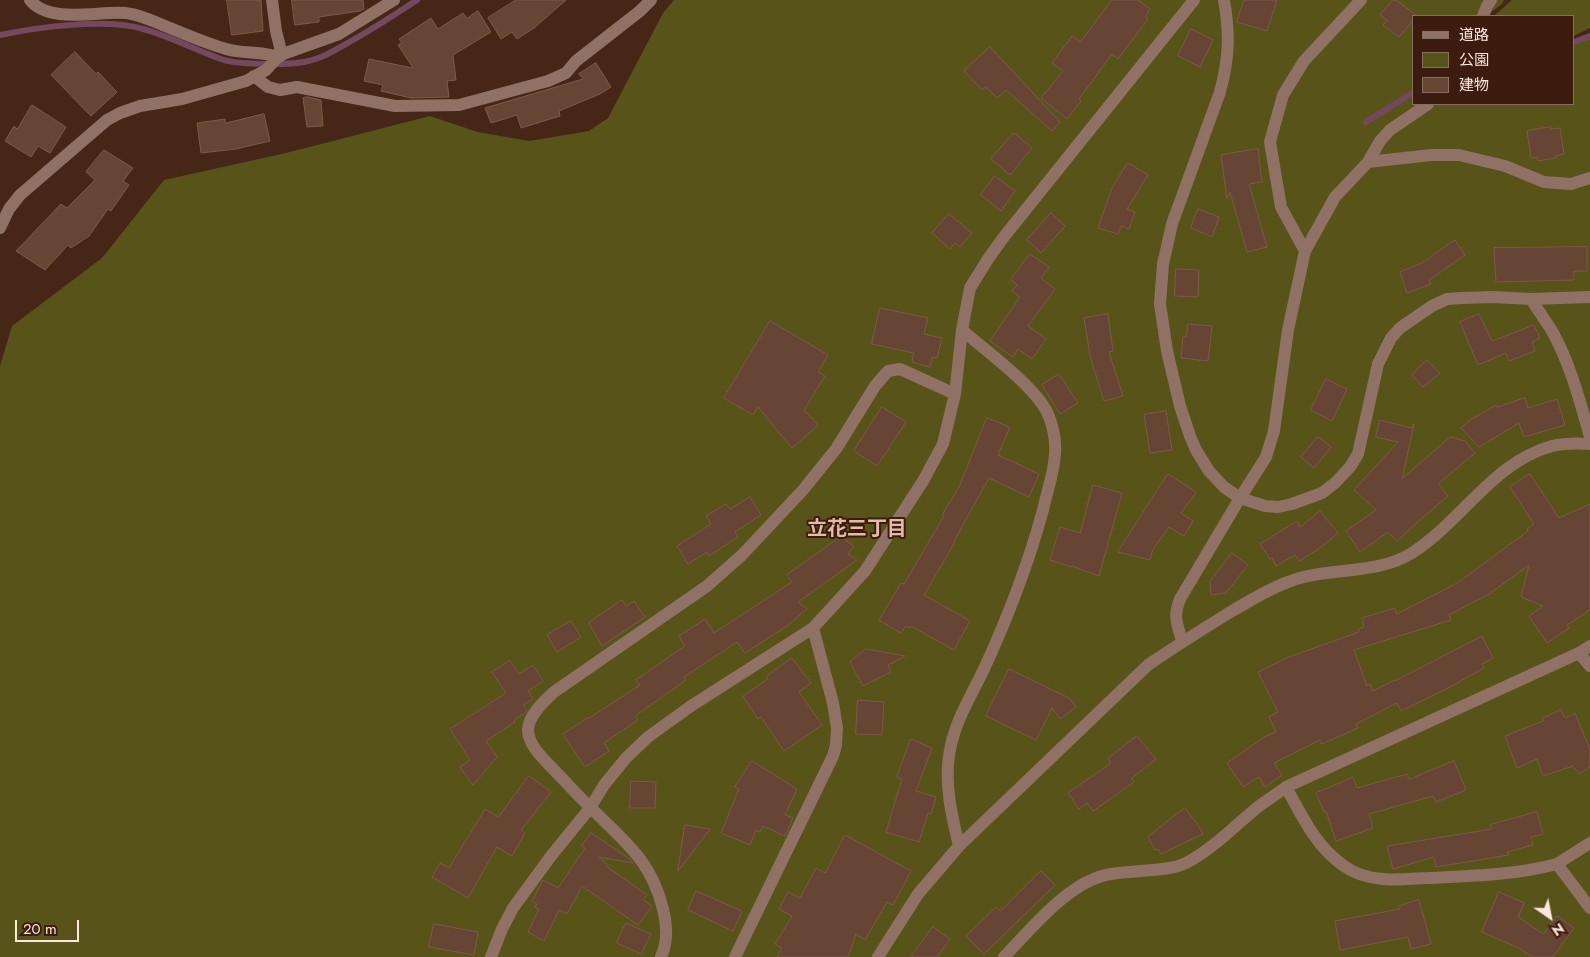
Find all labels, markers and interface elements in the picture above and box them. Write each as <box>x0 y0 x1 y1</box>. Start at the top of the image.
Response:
legend <box>1412 15 1575 105</box>
text: 道路 <box>1459 24 1489 46</box>
text: 公園 <box>1459 49 1489 71</box>
text: 建物 <box>1459 74 1489 96</box>
district label: 立花三丁目 <box>807 518 907 542</box>
north arrow <box>1525 892 1575 942</box>
scale bar <box>18 910 81 942</box>
text: 20 m <box>23 918 57 940</box>
text: N <box>1548 918 1568 941</box>

